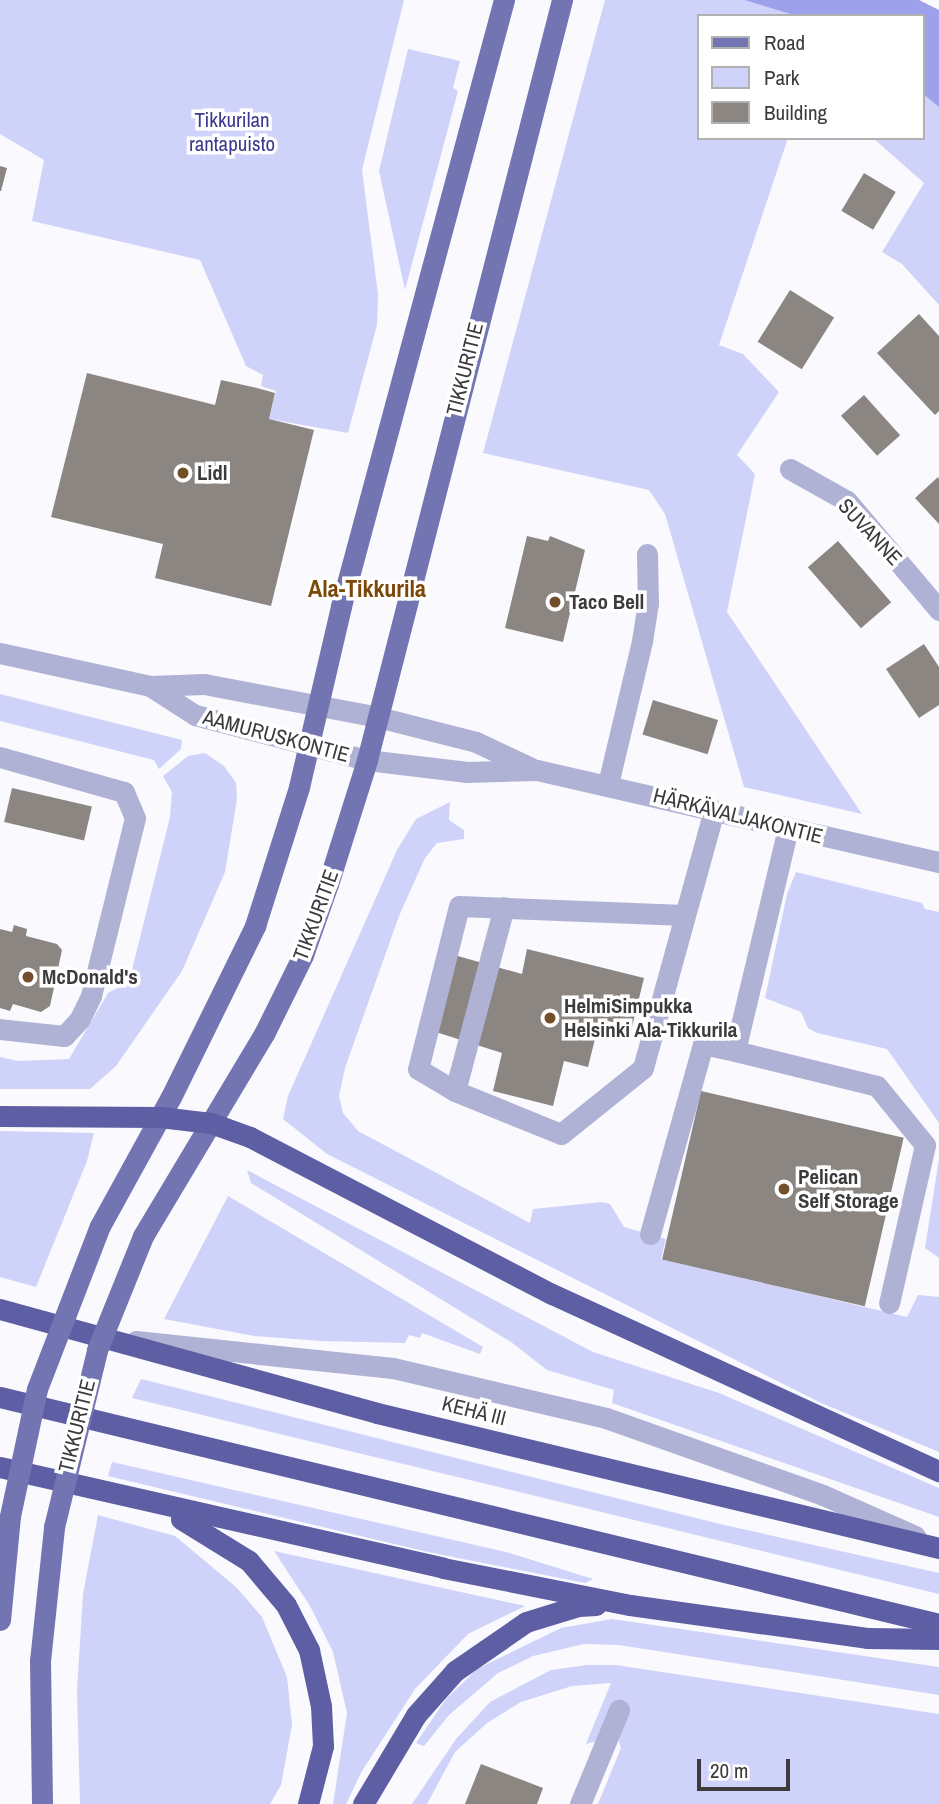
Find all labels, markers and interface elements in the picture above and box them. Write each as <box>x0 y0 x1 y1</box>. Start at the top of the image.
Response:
legend <box>698 14 925 140</box>
text: Road <box>764 28 805 57</box>
text: Park <box>764 63 799 92</box>
text: Building <box>764 98 827 127</box>
park label: Tikkurilan rantapuisto <box>189 107 275 157</box>
street label: TIKKURITIE <box>441 320 489 418</box>
place label: Lidl <box>197 460 228 486</box>
marker: Lidl <box>175 465 191 481</box>
street label: SUVANNE <box>833 493 907 571</box>
district label: Ala-Tikkurila <box>308 575 426 603</box>
place label: Taco Bell <box>569 589 644 615</box>
marker: Taco Bell <box>547 594 563 610</box>
street label: AAMURUSKONTIE <box>200 704 352 768</box>
street label: HÄRKÄVALJAKONTIE <box>651 783 825 849</box>
street label: TIKKURITIE <box>288 866 344 964</box>
place label: McDonald's <box>42 964 138 990</box>
marker: McDonald's <box>20 969 36 985</box>
place label: HelmiSimpukka Helsinki Ala-Tikkurila <box>564 993 738 1043</box>
marker: HelmiSimpukka Helsinki Ala-Tikkurila <box>542 1010 558 1026</box>
place label: Pelican Self Storage <box>798 1164 898 1214</box>
marker: Pelican Self Storage <box>776 1181 792 1197</box>
street label: TIKKURITIE <box>53 1377 101 1475</box>
street label: KEHÄ III <box>439 1391 509 1431</box>
scale bar <box>701 1744 794 1788</box>
text: 20 m <box>710 1756 748 1785</box>

